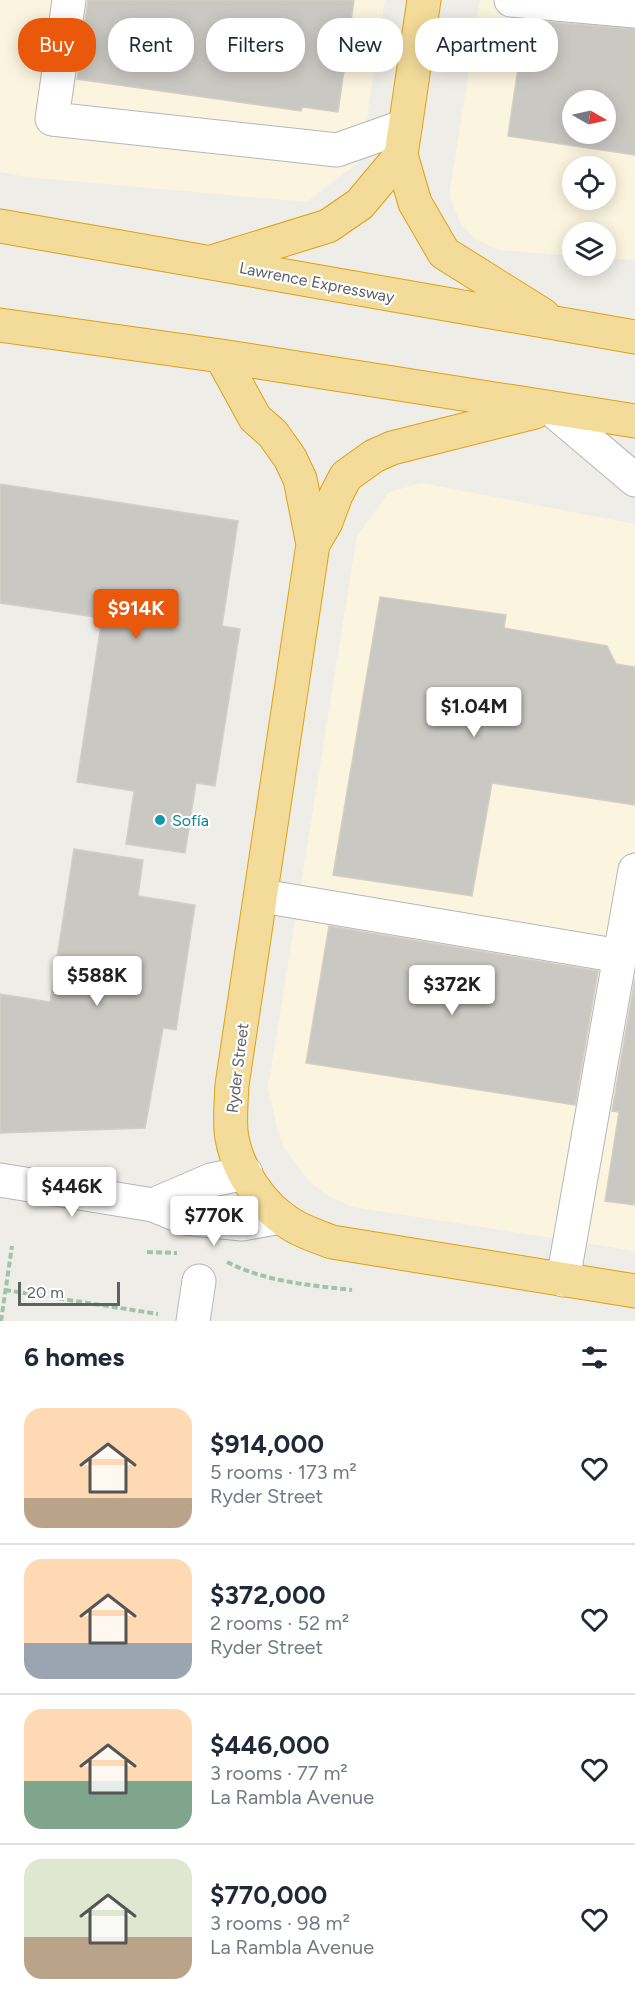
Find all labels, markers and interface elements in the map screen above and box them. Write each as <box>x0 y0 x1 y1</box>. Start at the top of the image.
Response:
chip: Buy <box>18 18 96 72</box>
chip: Rent <box>108 18 194 72</box>
chip: Filters <box>206 18 305 72</box>
chip: New <box>317 18 403 72</box>
chip: Apartment <box>415 18 558 72</box>
north arrow <box>562 90 616 144</box>
map controls <box>562 90 616 276</box>
button: locate <box>562 156 616 210</box>
button: layers <box>562 222 616 276</box>
street label: Lawrence Expressway <box>238 258 397 307</box>
pin: $914K <box>94 589 178 640</box>
text: $914K <box>107 596 165 620</box>
pin: $1.04M <box>425 687 523 738</box>
text: $1.04M <box>440 694 508 718</box>
place label: Sofía <box>172 811 209 830</box>
marker: Sofía <box>153 813 167 827</box>
pin: $588K <box>55 956 139 1007</box>
text: $588K <box>67 963 127 987</box>
pin: $372K <box>410 965 494 1016</box>
text: $372K <box>423 972 481 996</box>
street label: Ryder Street <box>223 1022 252 1114</box>
pin: $446K <box>30 1167 114 1218</box>
text: $446K <box>41 1174 103 1198</box>
pin: $770K <box>172 1196 256 1247</box>
text: $770K <box>184 1203 244 1227</box>
scale bar <box>18 1279 120 1306</box>
text: 20 m <box>27 1283 64 1302</box>
text: 6 homes <box>24 1341 124 1373</box>
icon: filters <box>578 1341 611 1374</box>
text: $914,000 <box>210 1428 324 1460</box>
icon: home <box>72 1432 144 1504</box>
icon: heart <box>578 1452 611 1485</box>
text: 5 rooms · 173 m² <box>210 1460 357 1484</box>
text: Ryder Street <box>210 1484 323 1508</box>
text: $372,000 <box>210 1579 326 1611</box>
icon: home <box>72 1583 144 1655</box>
icon: heart <box>578 1603 611 1636</box>
text: 2 rooms · 52 m² <box>210 1611 349 1635</box>
text: Ryder Street <box>210 1635 323 1659</box>
text: $446,000 <box>210 1729 330 1761</box>
icon: home <box>72 1733 144 1805</box>
icon: heart <box>578 1753 611 1786</box>
text: 3 rooms · 77 m² <box>210 1761 348 1785</box>
text: La Rambla Avenue <box>210 1785 374 1809</box>
text: $770,000 <box>210 1879 327 1911</box>
icon: home <box>72 1883 144 1955</box>
icon: heart <box>578 1903 611 1936</box>
text: 3 rooms · 98 m² <box>210 1911 350 1935</box>
text: La Rambla Avenue <box>210 1935 374 1959</box>

